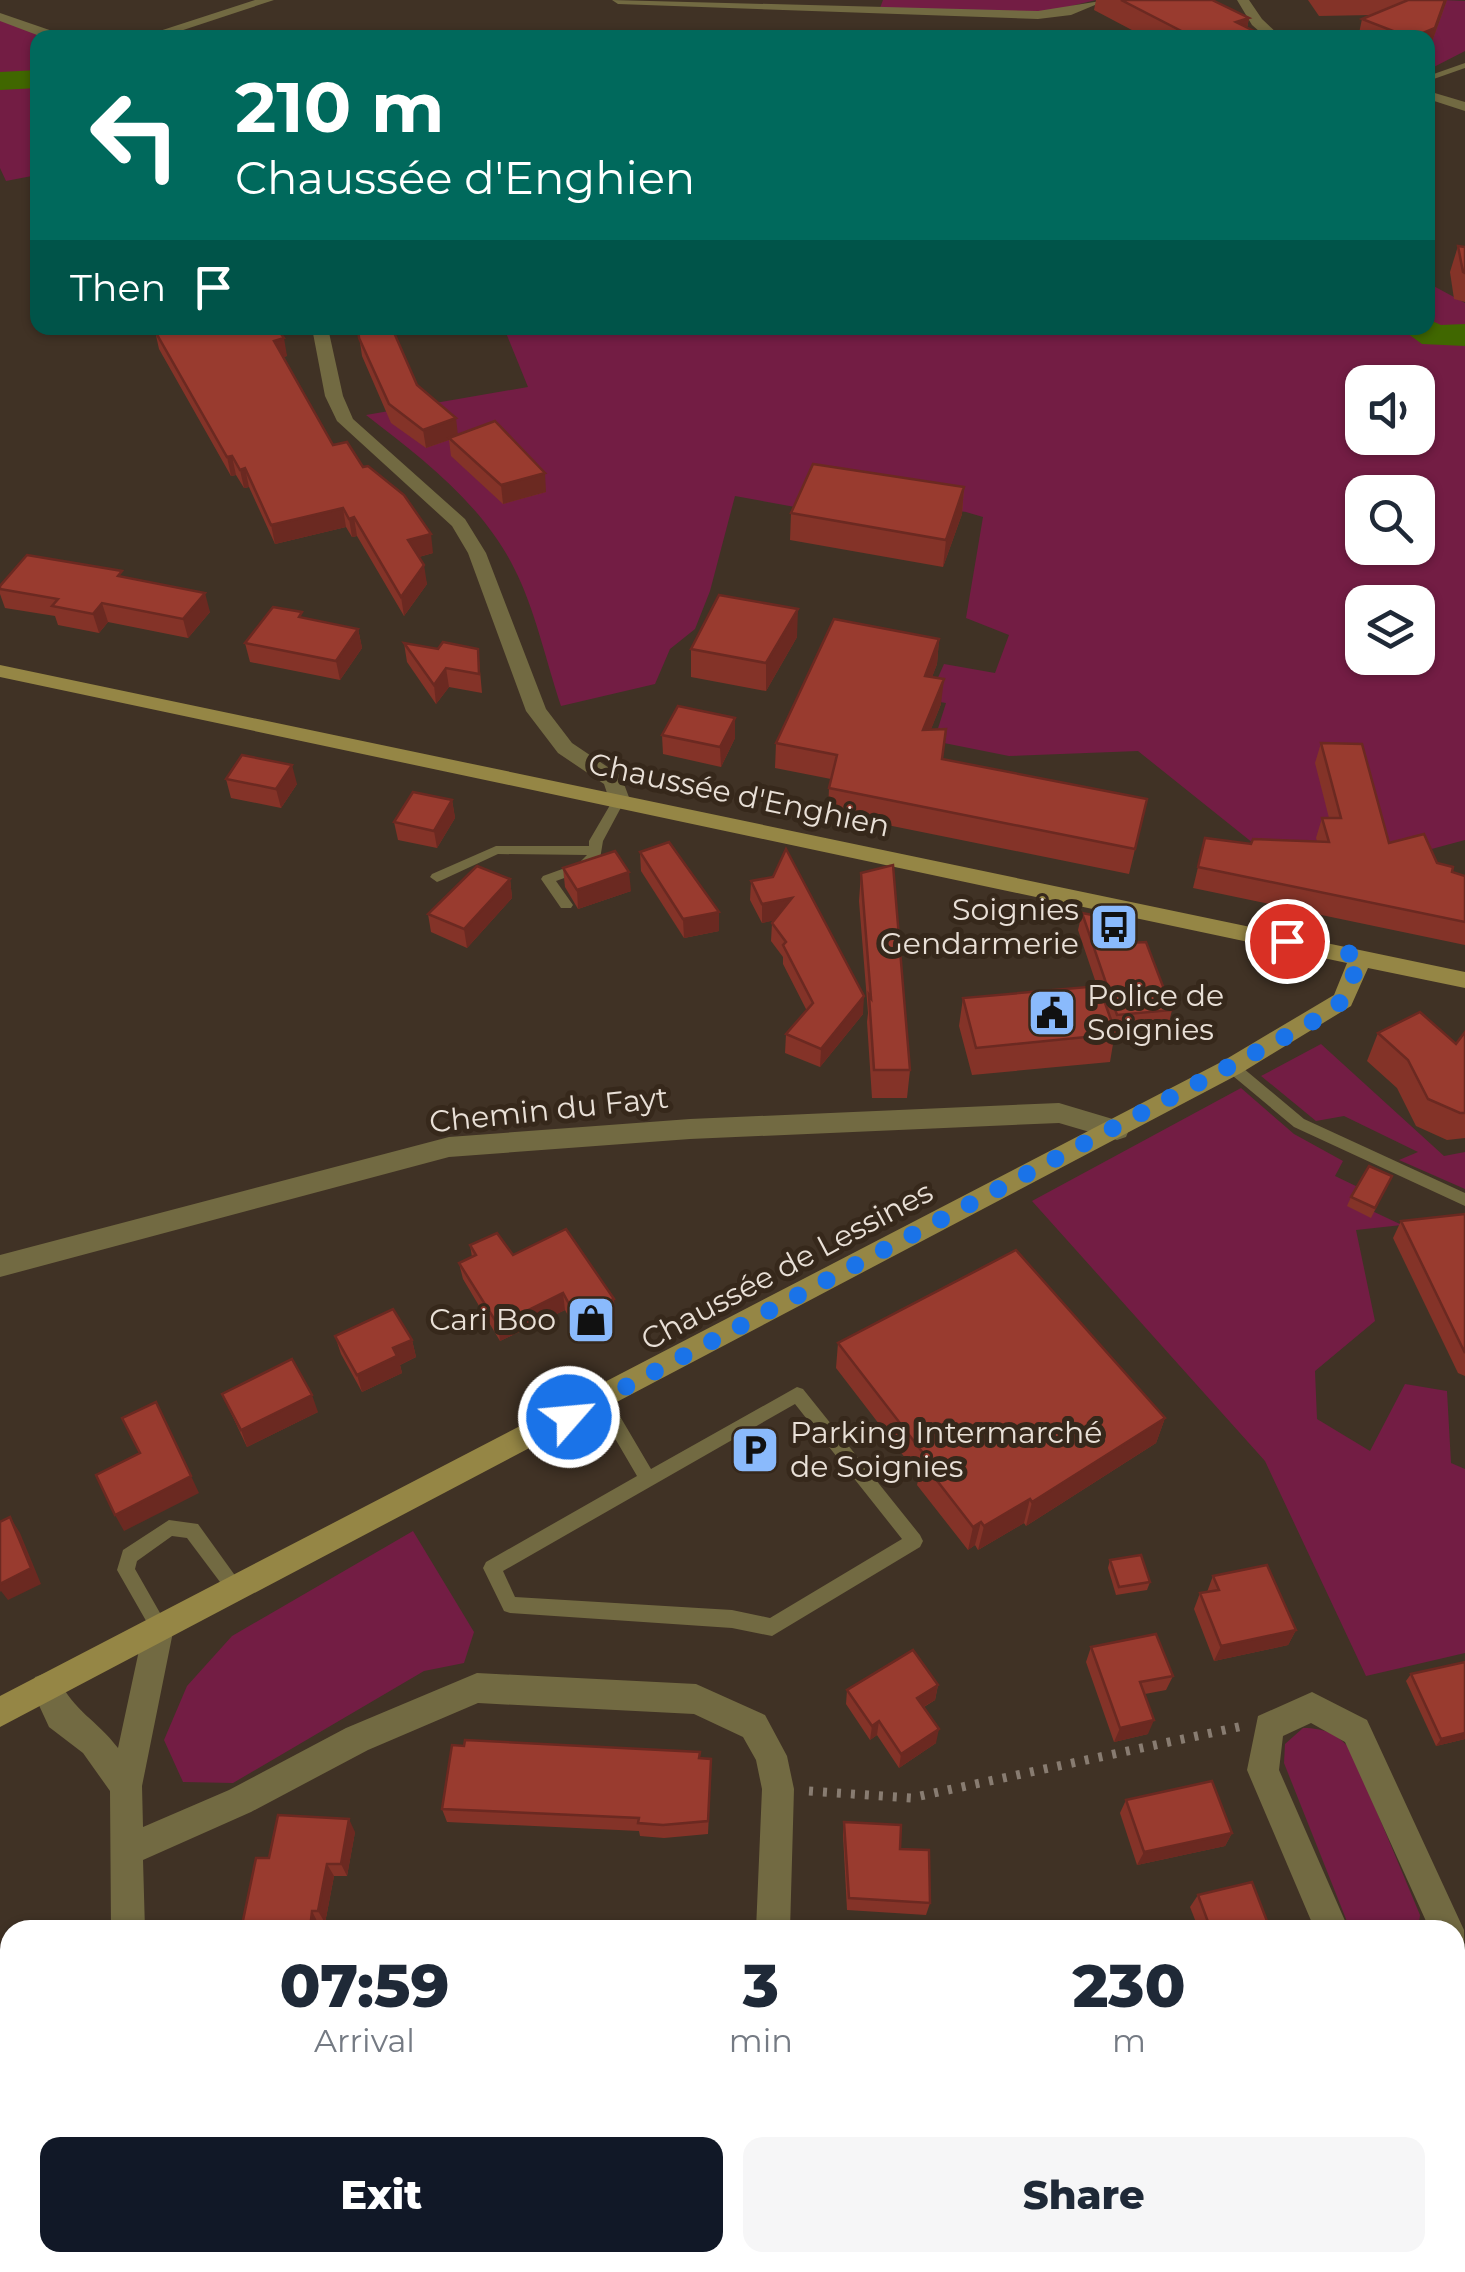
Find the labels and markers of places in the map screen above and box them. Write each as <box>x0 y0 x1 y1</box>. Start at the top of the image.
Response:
place label: Soignies Gendarmerie <box>880 891 1079 962</box>
pin <box>1245 899 1330 984</box>
bus stop icon: Soignies Gendarmerie <box>1088 901 1140 953</box>
place label: Police de Soignies <box>1087 977 1224 1048</box>
public building icon: Police de Soignies <box>1026 987 1078 1039</box>
shop icon: Cari Boo <box>565 1294 617 1346</box>
place label: Cari Boo <box>429 1301 556 1338</box>
place label: Parking Intermarché de Soignies <box>790 1414 1102 1485</box>
parking icon: Parking Intermarché de Soignies <box>729 1424 781 1476</box>

